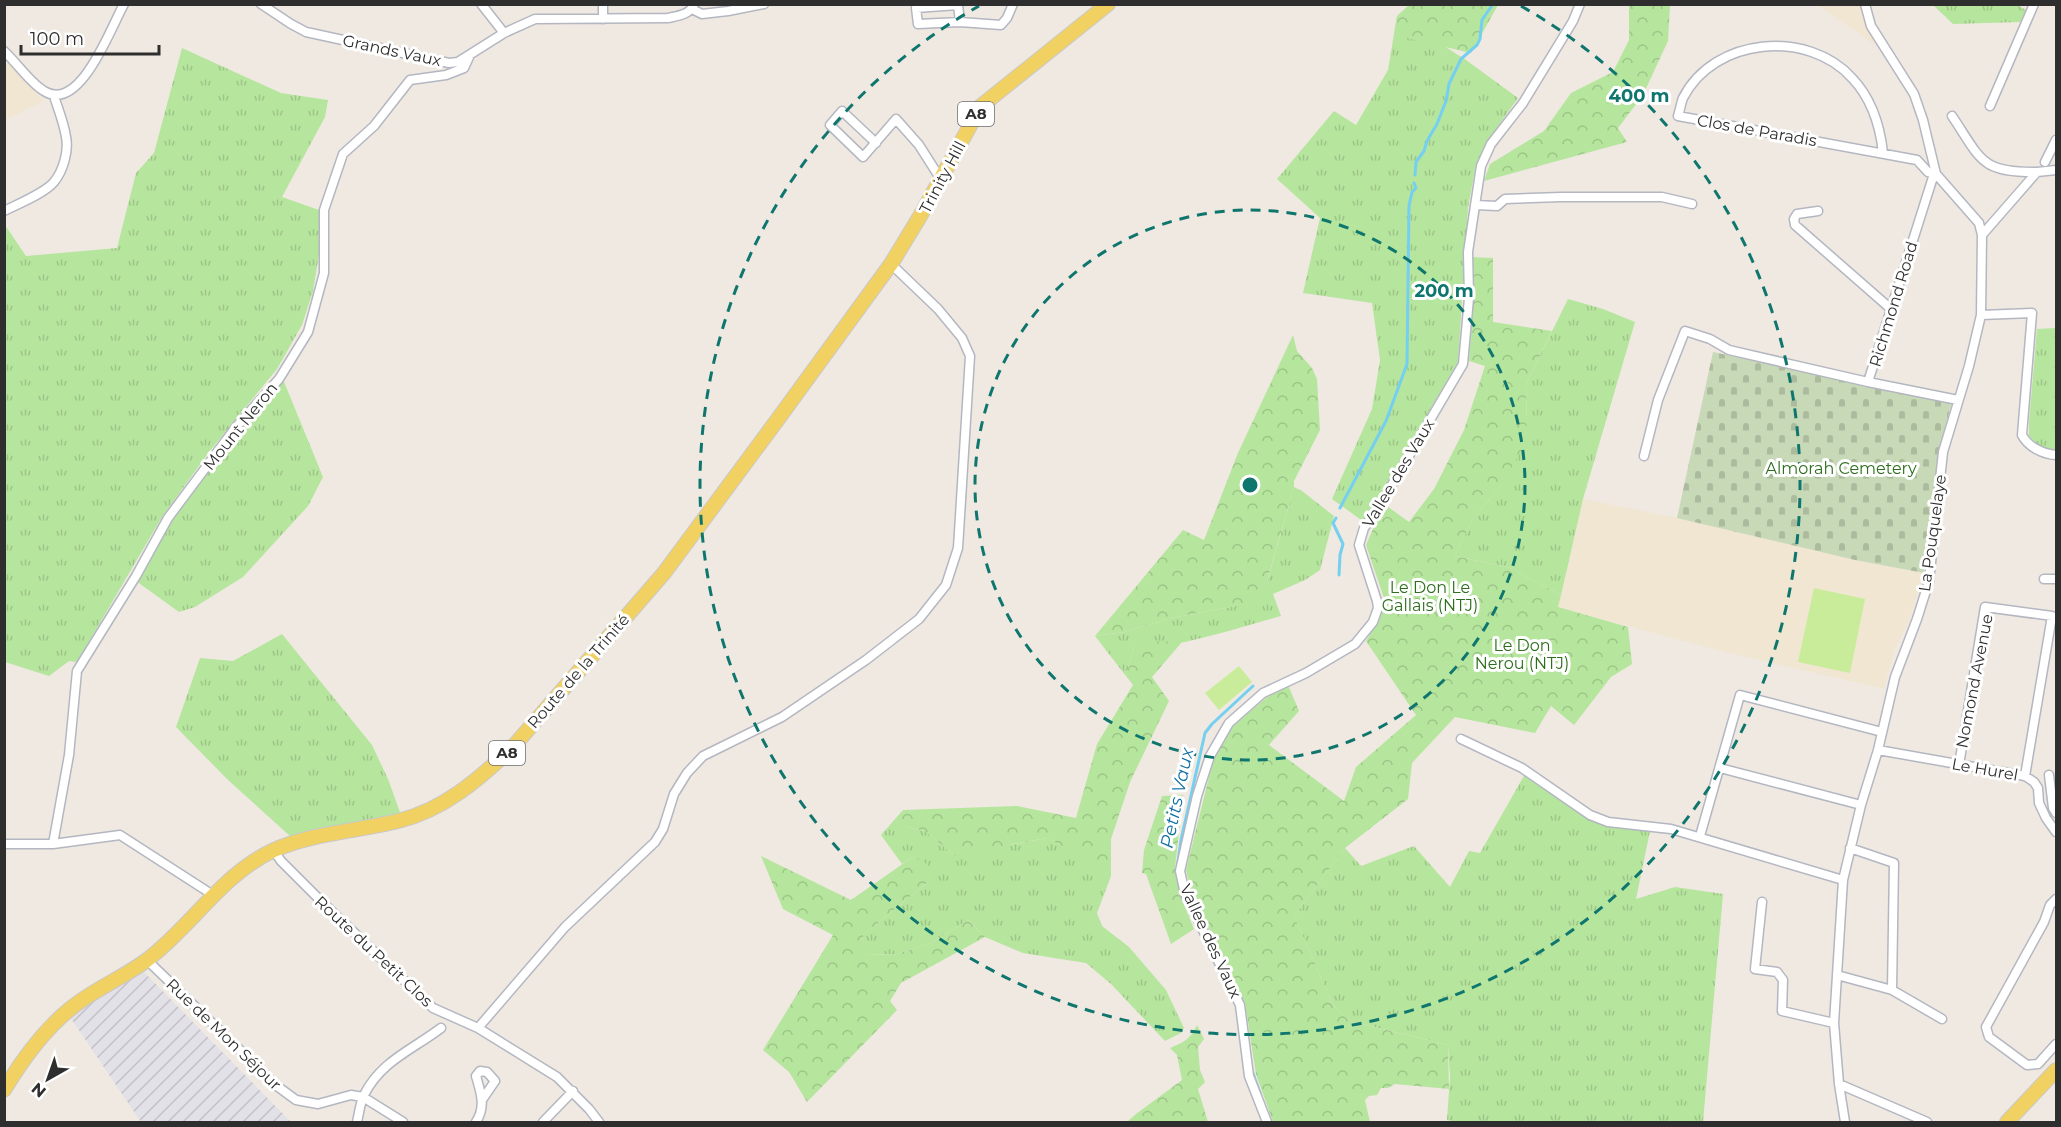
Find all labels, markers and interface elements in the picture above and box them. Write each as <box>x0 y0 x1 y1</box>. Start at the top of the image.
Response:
scale bar <box>21 18 159 56</box>
text: 100 m <box>30 28 84 50</box>
street label: Grands Vaux <box>341 31 443 70</box>
text: 400 m <box>1609 85 1669 107</box>
road number: A8 <box>958 102 994 126</box>
street label: Clos de Paradis <box>1696 111 1818 150</box>
street label: Trinity Hill <box>915 138 969 217</box>
street label: Richmond Road <box>1865 239 1922 369</box>
text: 200 m <box>1414 280 1474 302</box>
street label: Mount Neron <box>199 379 282 474</box>
street label: Vallee des Vaux <box>1359 415 1439 531</box>
park label: Almorah Cemetery <box>1765 459 1917 478</box>
street label: La Pouquelaye <box>1915 473 1950 593</box>
centre of rings <box>1240 475 1260 495</box>
park label: Le Don Le Gallais (NTJ) <box>1382 578 1478 615</box>
street label: Route de la Trinité <box>523 610 633 732</box>
street label: Nomond Avenue <box>1952 612 1997 750</box>
park label: Le Don Nerou (NTJ) <box>1475 636 1569 673</box>
road number: A8 <box>489 741 525 765</box>
water label: Petits Vaux <box>1156 744 1199 850</box>
street label: Le Hurel <box>1950 754 2020 785</box>
street label: Vallee des Vaux <box>1176 881 1245 1002</box>
street label: Route du Petit Clos <box>311 892 437 1011</box>
street label: Rue de Mon Séjour <box>162 975 285 1094</box>
north arrow <box>18 1049 78 1109</box>
text: N <box>28 1079 50 1102</box>

